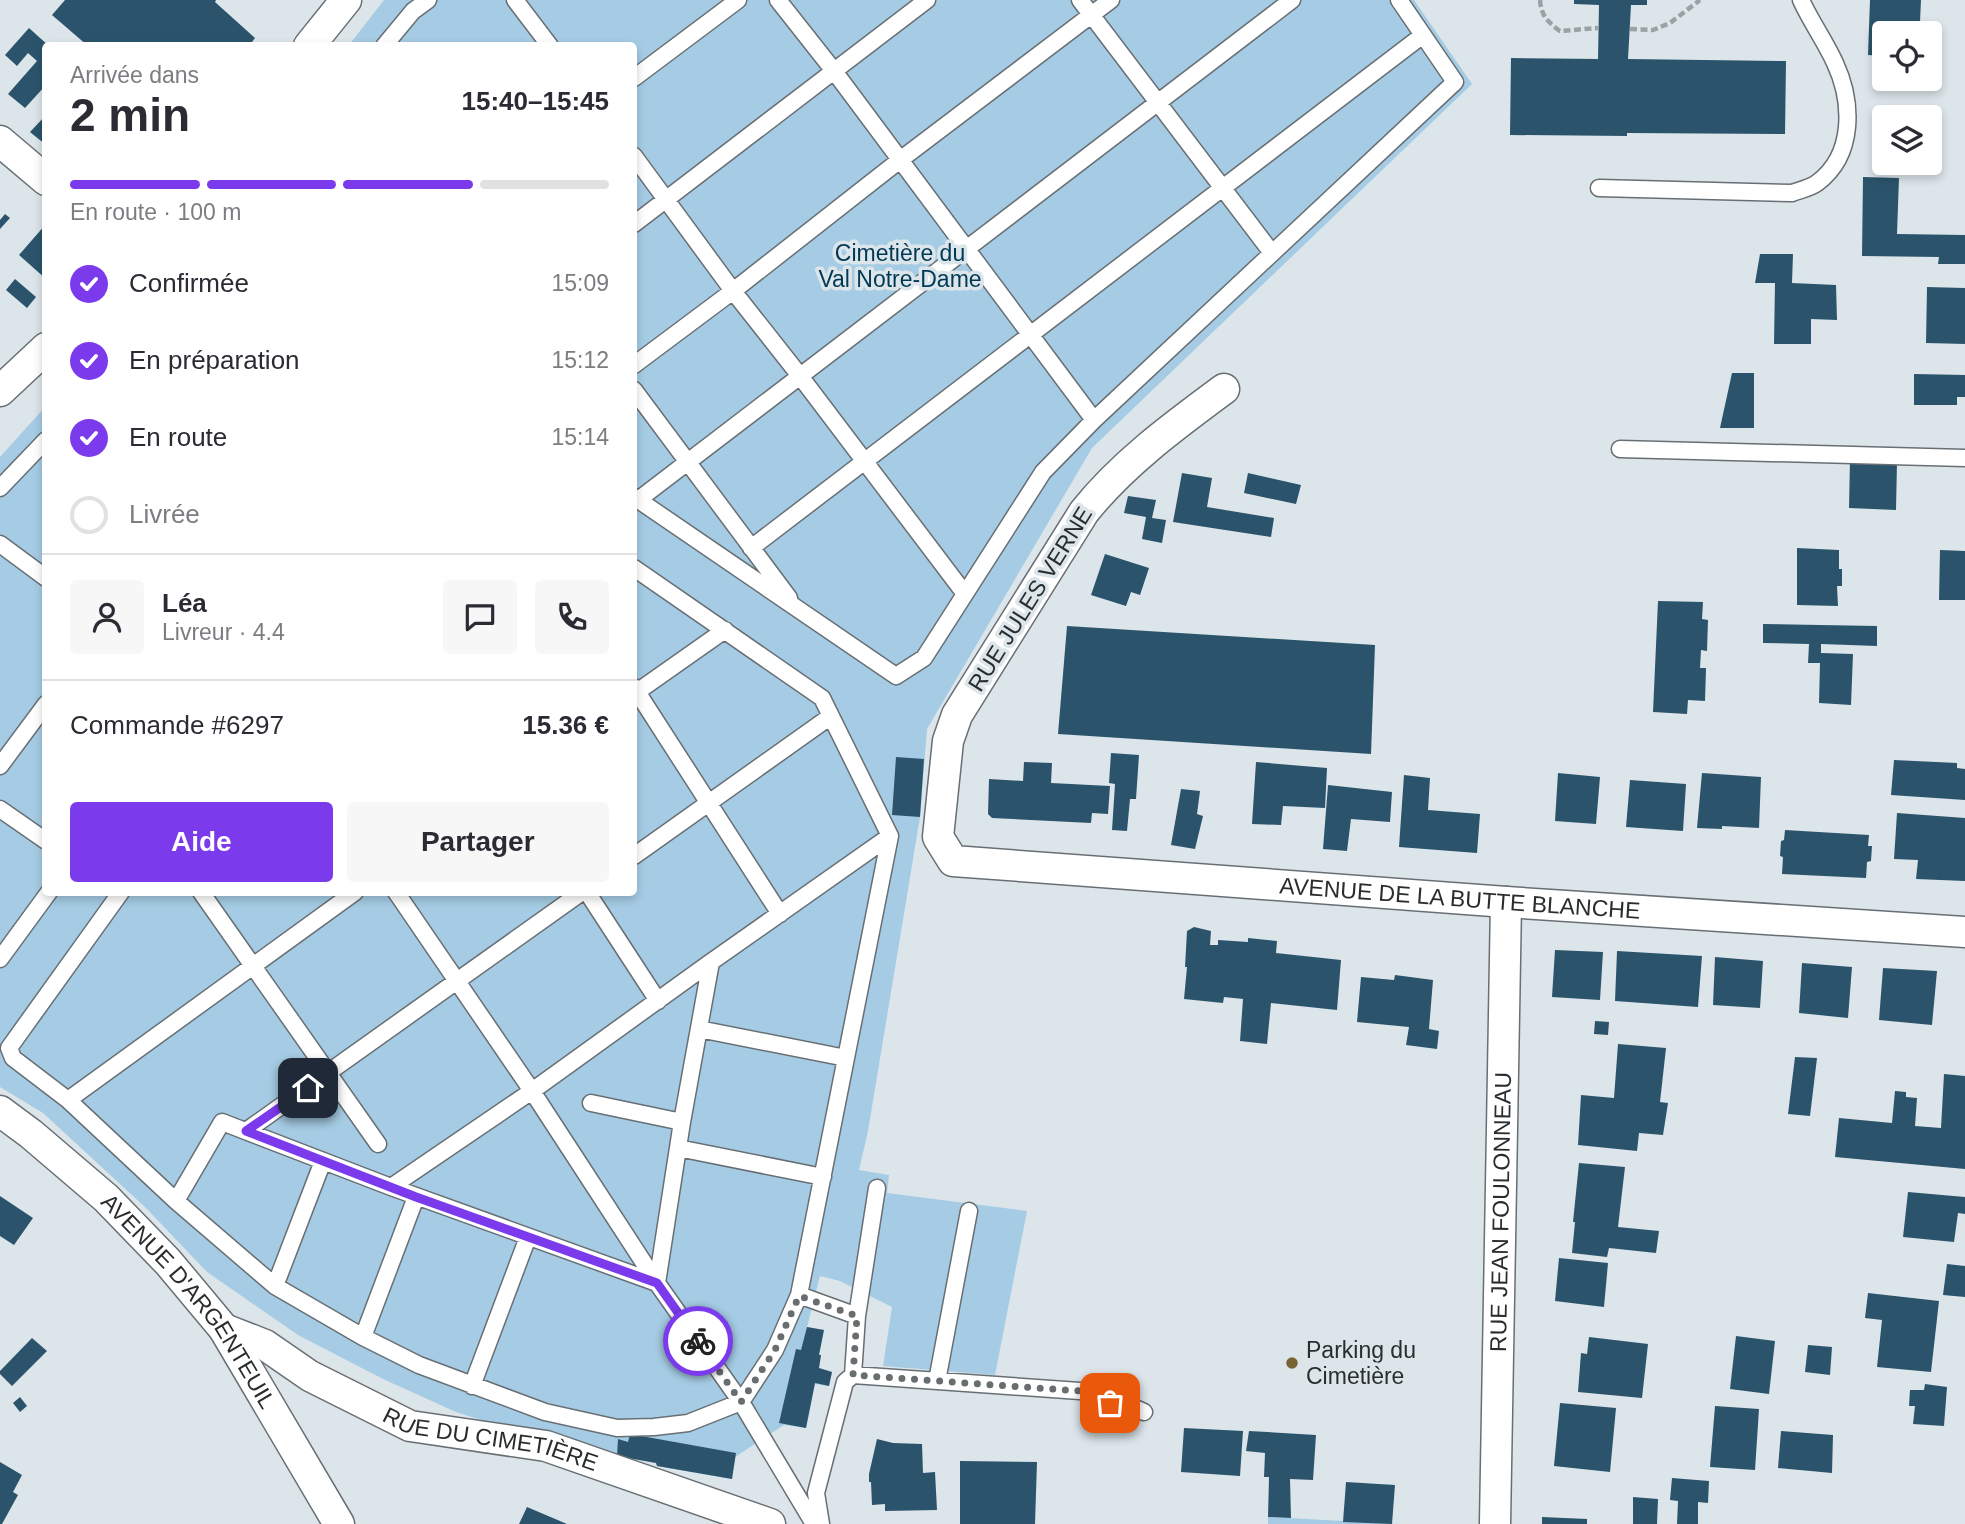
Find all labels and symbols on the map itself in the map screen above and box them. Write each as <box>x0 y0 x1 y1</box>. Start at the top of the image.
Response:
park label: Cimetière du Val Notre-Dame <box>818 240 982 292</box>
street label: RUE JULES VERNE <box>963 502 1097 696</box>
street label: AVENUE DE LA BUTTE BLANCHE <box>1279 872 1641 924</box>
pin <box>278 1058 338 1118</box>
street label: RUE JEAN FOULONNEAU <box>1485 1072 1516 1352</box>
street label: AVENUE D'ARGENTEUIL <box>96 1188 281 1413</box>
courier <box>663 1306 733 1376</box>
place label: Parking du Cimetière <box>1306 1337 1416 1389</box>
marker: Parking du Cimetière <box>1284 1355 1300 1371</box>
pin <box>1080 1373 1140 1433</box>
street label: RUE DU CIMETIÈRE <box>379 1402 601 1476</box>

